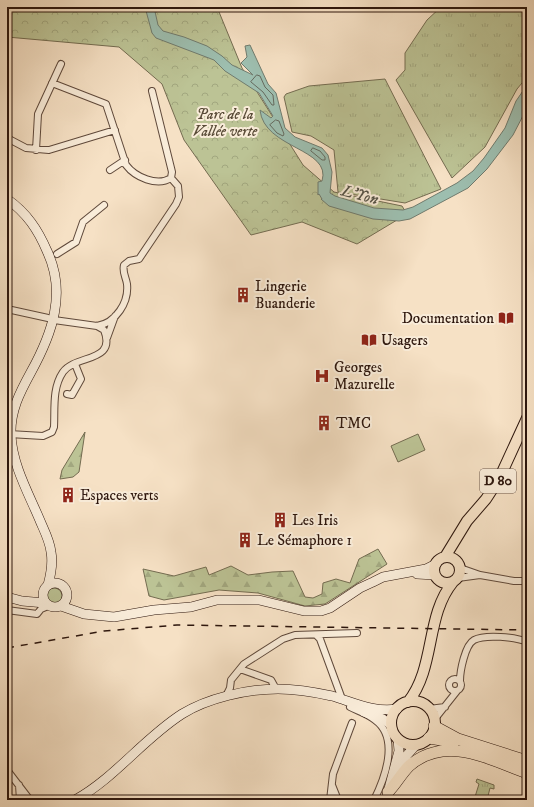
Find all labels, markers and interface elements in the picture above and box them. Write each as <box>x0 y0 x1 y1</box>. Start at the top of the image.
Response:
park label: Parc de la Vallée verte <box>193 105 258 141</box>
water label: L'Yon <box>338 180 381 210</box>
place label: Lingerie Buanderie <box>255 277 315 313</box>
building icon: Lingerie Buanderie <box>234 286 252 304</box>
place label: Documentation <box>402 309 494 328</box>
library icon: Documentation <box>497 309 515 327</box>
library icon: Usagers <box>360 331 378 349</box>
place label: Usagers <box>381 331 428 350</box>
place label: Georges Mazurelle <box>334 358 395 394</box>
hospital icon: Georges Mazurelle <box>313 367 331 385</box>
building icon: TMC <box>315 414 333 432</box>
place label: TMC <box>336 414 371 433</box>
road number: D 80 <box>480 469 516 493</box>
building icon: Espaces verts <box>59 486 77 504</box>
place label: Espaces verts <box>80 486 159 505</box>
building icon: Les Iris <box>271 511 289 529</box>
place label: Les Iris <box>292 511 338 530</box>
building icon: Le Sémaphore 1 <box>236 531 254 549</box>
place label: Le Sémaphore 1 <box>257 531 352 550</box>

